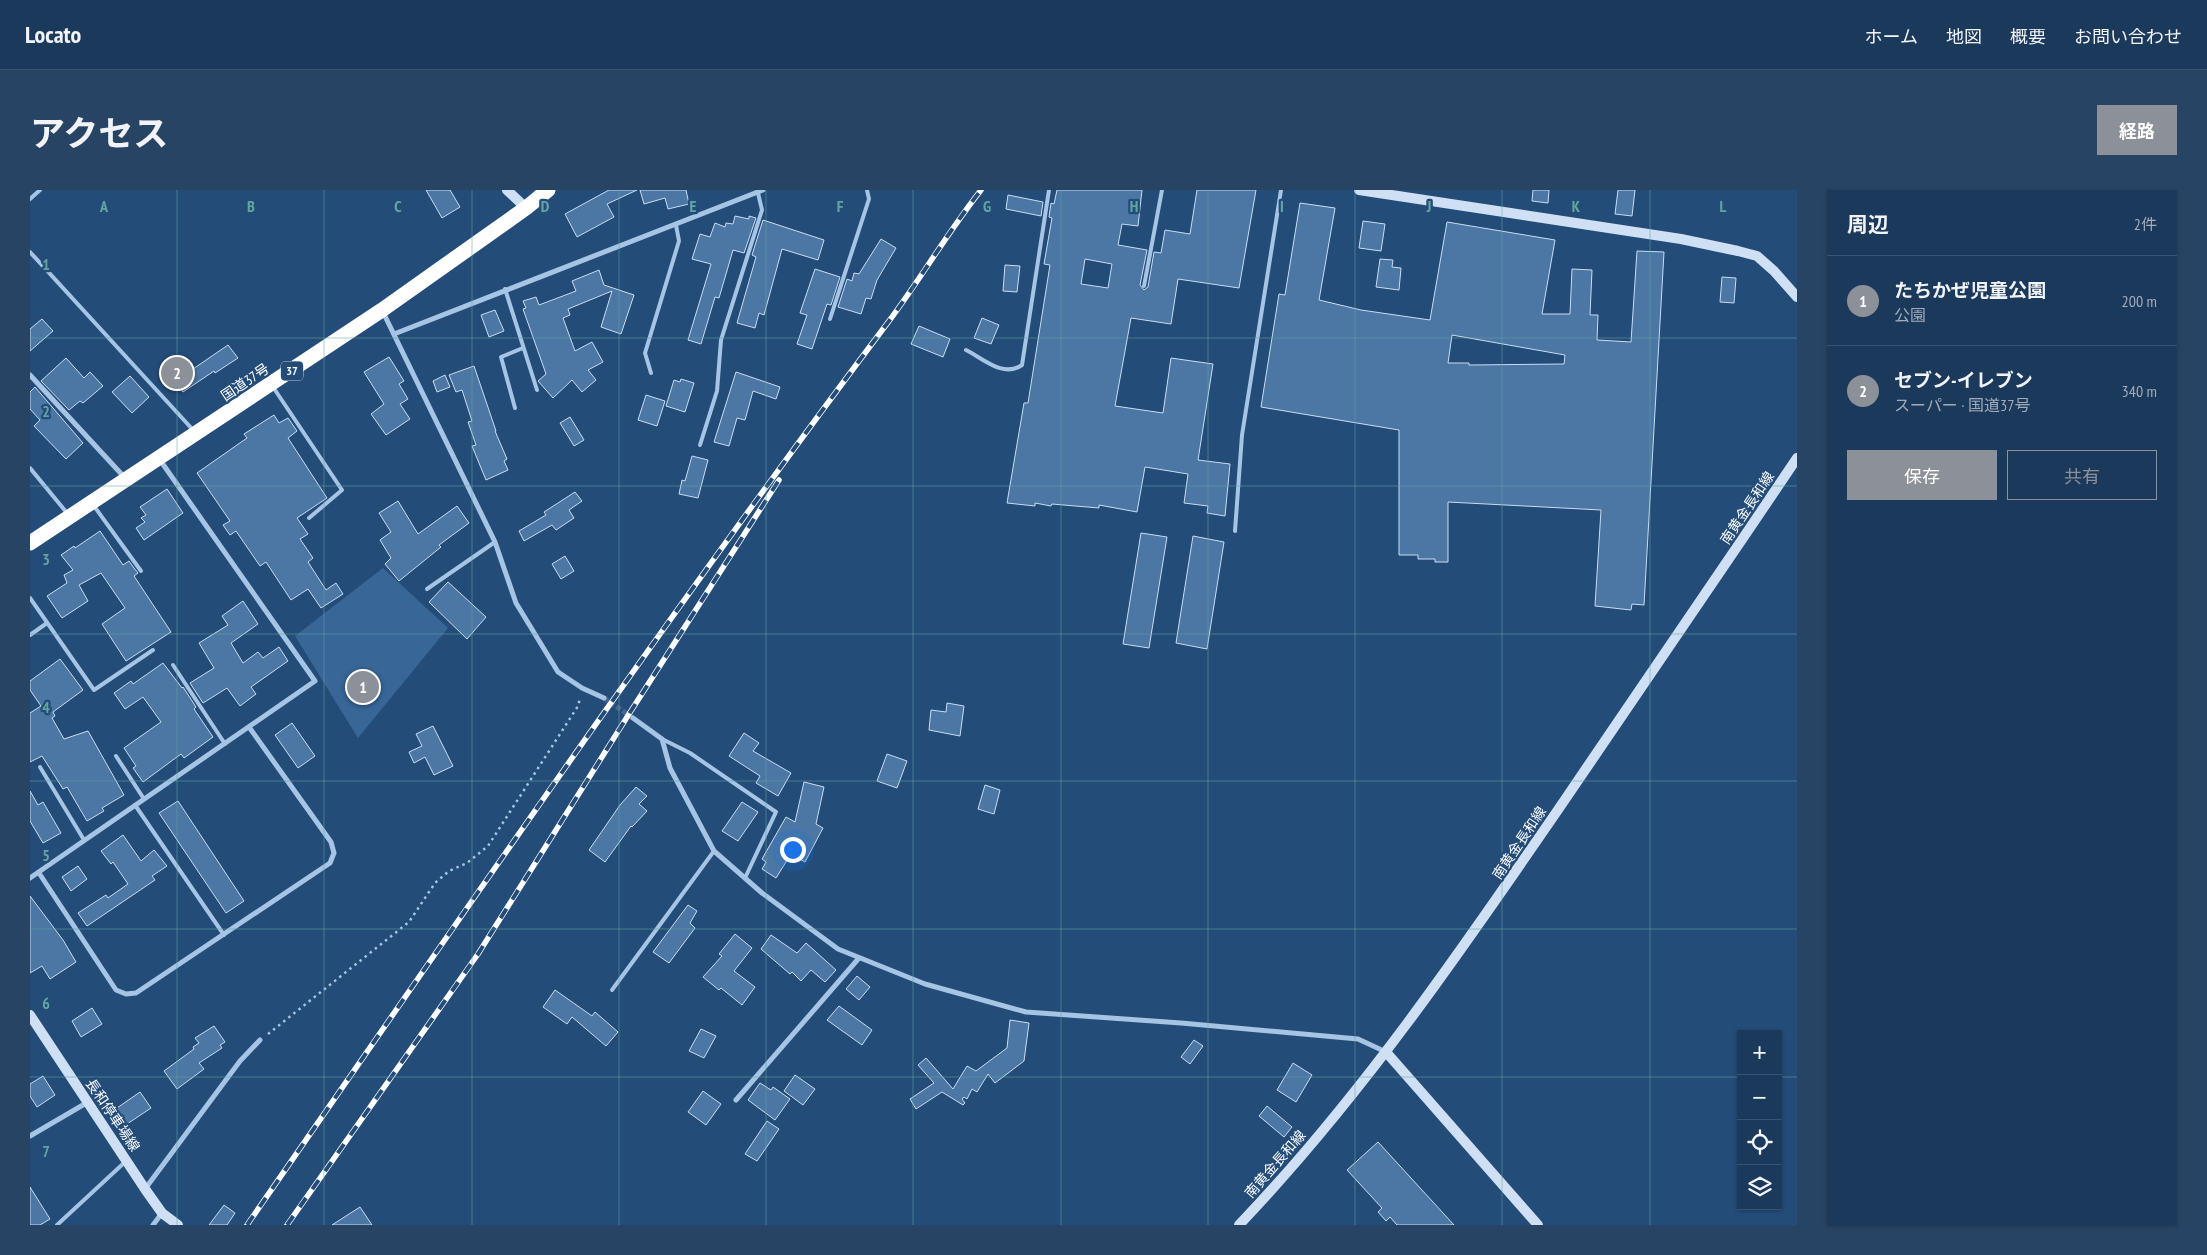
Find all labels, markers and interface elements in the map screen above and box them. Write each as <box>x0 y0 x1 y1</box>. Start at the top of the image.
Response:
text: Locato <box>25 19 81 50</box>
text: ホーム <box>1865 25 1918 48</box>
text: 地図 <box>1946 25 1982 48</box>
text: 概要 <box>2010 25 2046 48</box>
text: お問い合わせ <box>2074 25 2182 48</box>
button: 経路 <box>2097 105 2177 155</box>
text: アクセス <box>30 110 168 156</box>
text: A <box>99 196 109 216</box>
text: B <box>247 196 255 216</box>
text: C <box>394 196 402 216</box>
text: D <box>541 196 550 216</box>
text: E <box>690 196 697 216</box>
text: F <box>837 196 844 216</box>
text: G <box>983 196 991 216</box>
text: H <box>1130 196 1138 216</box>
text: I <box>1280 196 1284 216</box>
text: J <box>1426 196 1431 216</box>
text: K <box>1572 196 1581 216</box>
text: L <box>1720 196 1727 216</box>
text: 周辺 <box>1847 211 1889 238</box>
text: 2件 <box>2134 214 2157 234</box>
text: 1 <box>42 254 50 274</box>
text: たちかぜ児童公園 <box>1894 278 2046 302</box>
text: 1 <box>1859 291 1867 311</box>
text: 200 m <box>2122 291 2157 311</box>
text: 公園 <box>1894 305 1926 325</box>
pin: 2 <box>161 354 193 392</box>
street label: 国道37号 <box>217 359 273 405</box>
road number: 37 <box>281 362 303 380</box>
text: セブン-イレブン <box>1894 368 2033 392</box>
text: 2 <box>1859 381 1867 401</box>
text: 340 m <box>2122 381 2157 401</box>
text: スーパー · 国道37号 <box>1894 395 2030 415</box>
text: 2 <box>42 401 50 421</box>
button: 保存 <box>1847 450 1997 500</box>
button: 共有 <box>2007 450 2157 500</box>
street label: 南黄金長和線 <box>1716 468 1778 548</box>
text: 3 <box>42 549 50 569</box>
pin: 1 <box>347 668 379 706</box>
text: 4 <box>42 697 50 717</box>
street label: 南黄金長和線 <box>1488 803 1550 883</box>
your location <box>780 837 806 863</box>
text: 5 <box>42 845 50 865</box>
text: 6 <box>42 993 50 1013</box>
map controls <box>1737 1030 1782 1210</box>
button: + <box>1737 1030 1782 1075</box>
street label: 長和停車場線 <box>82 1075 144 1155</box>
button: − <box>1737 1075 1782 1120</box>
button: locate <box>1737 1120 1782 1165</box>
street label: 南黄金長和線 <box>1241 1126 1309 1202</box>
text: 7 <box>42 1141 50 1161</box>
button: layers <box>1737 1165 1782 1210</box>

